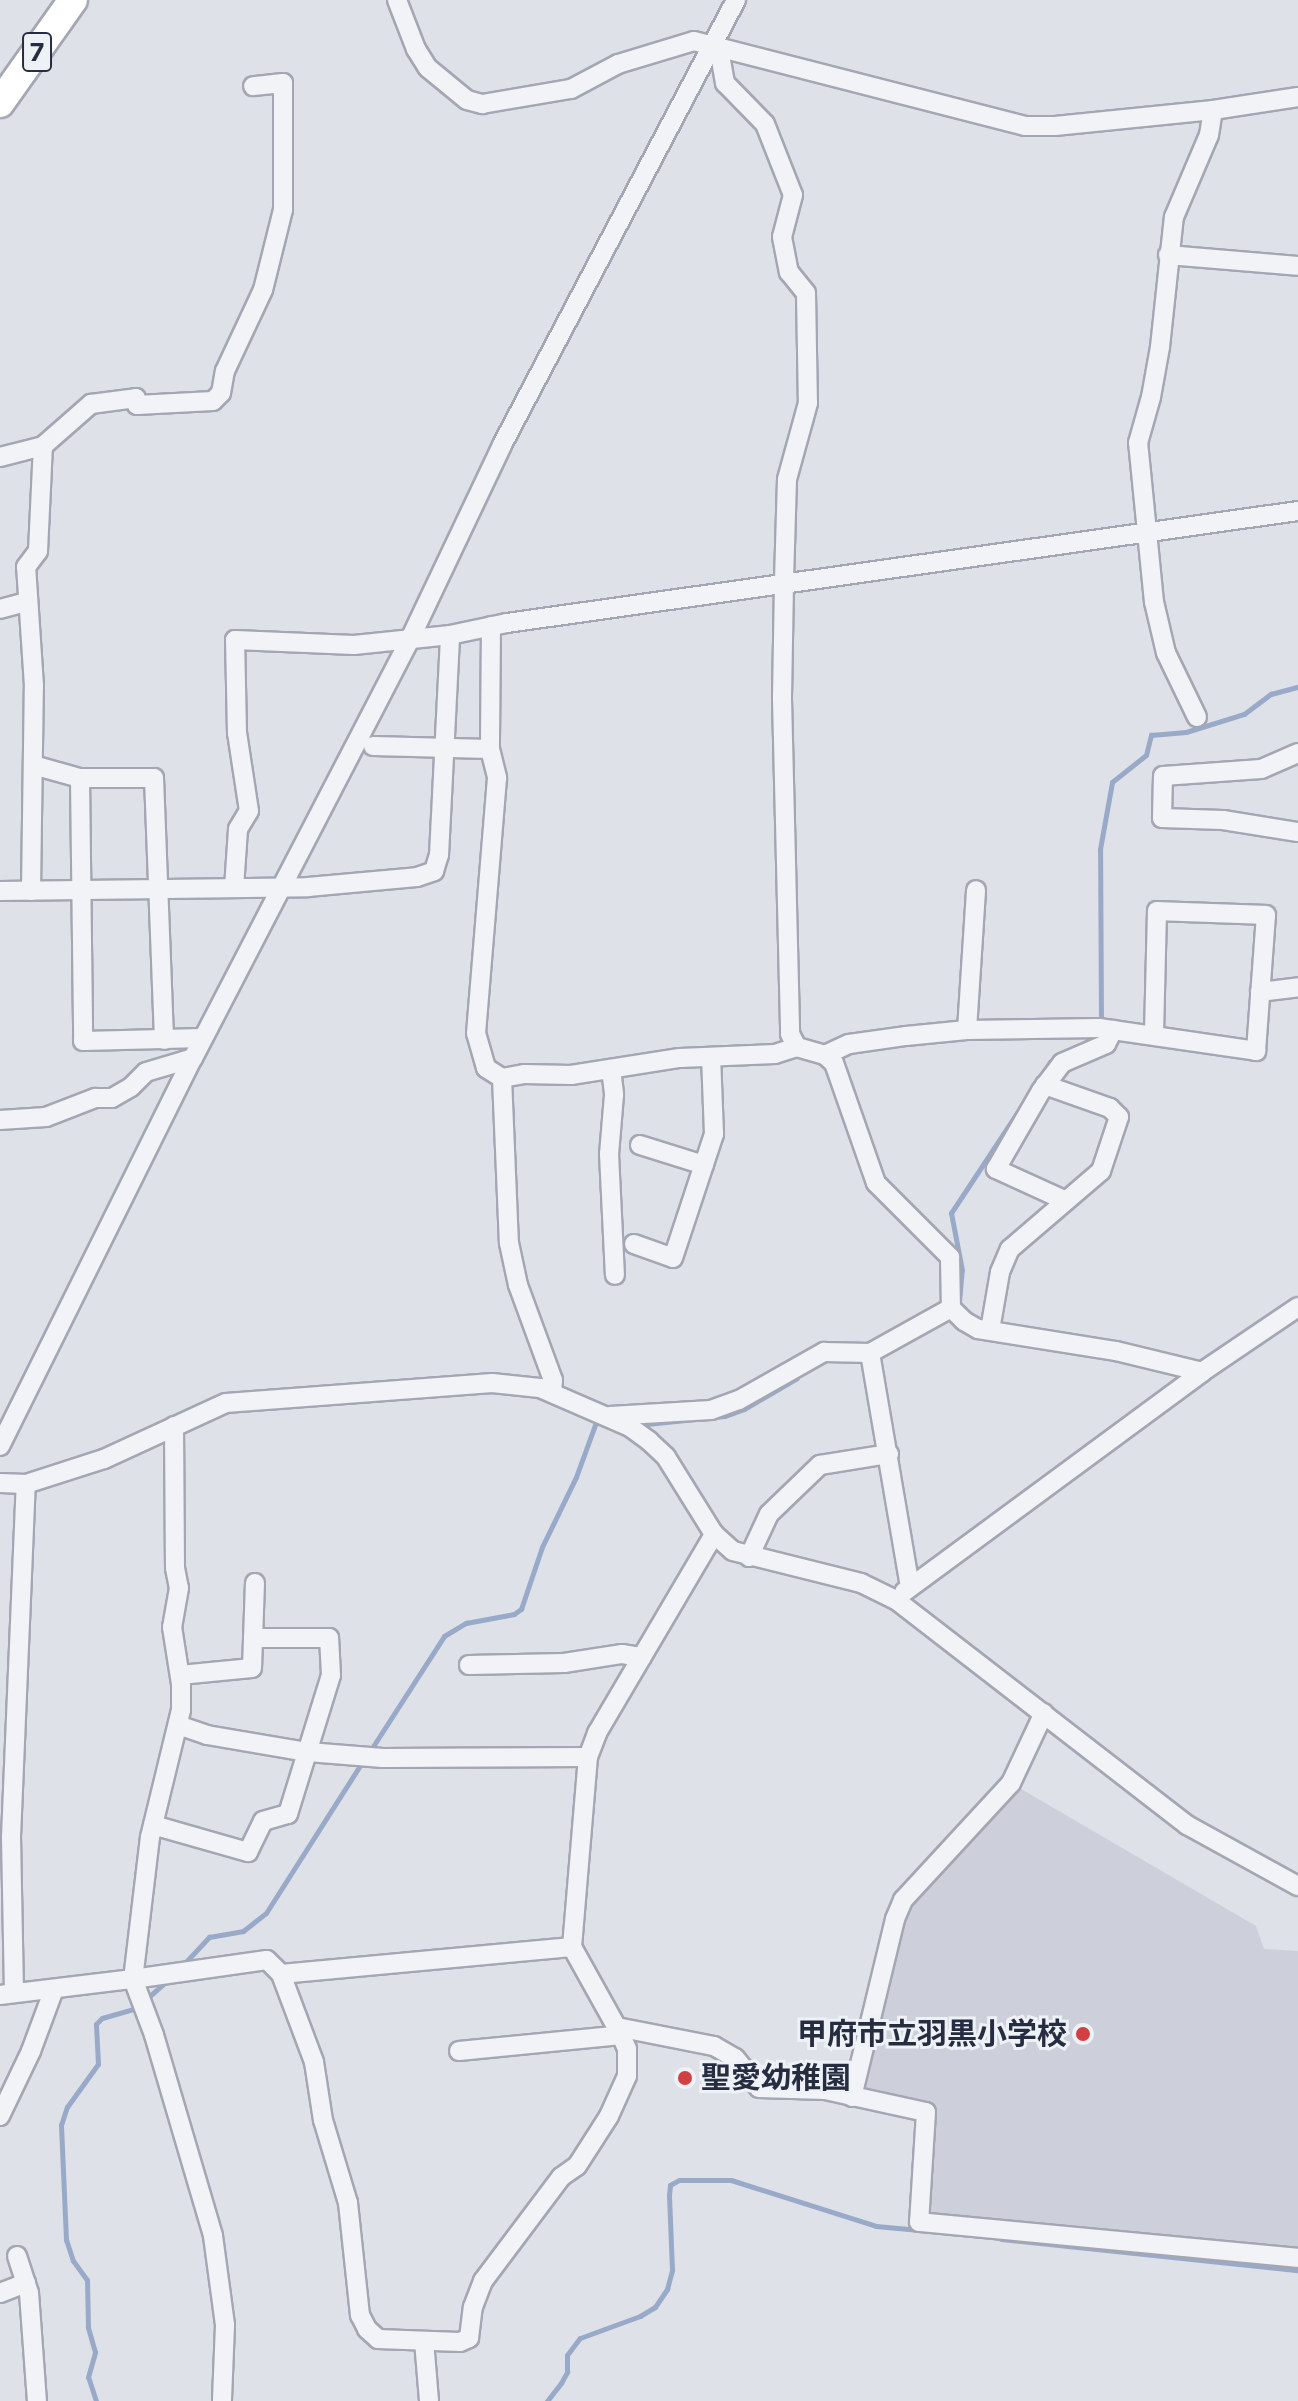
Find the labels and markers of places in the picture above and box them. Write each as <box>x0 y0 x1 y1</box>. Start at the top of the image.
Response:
place label: 甲府市立羽黒小学校 <box>797 2016 1067 2052</box>
marker: 甲府市立羽黒小学校 <box>1074 2025 1092 2043</box>
place label: 聖愛幼稚園 <box>701 2060 851 2096</box>
marker: 聖愛幼稚園 <box>676 2069 694 2087</box>

